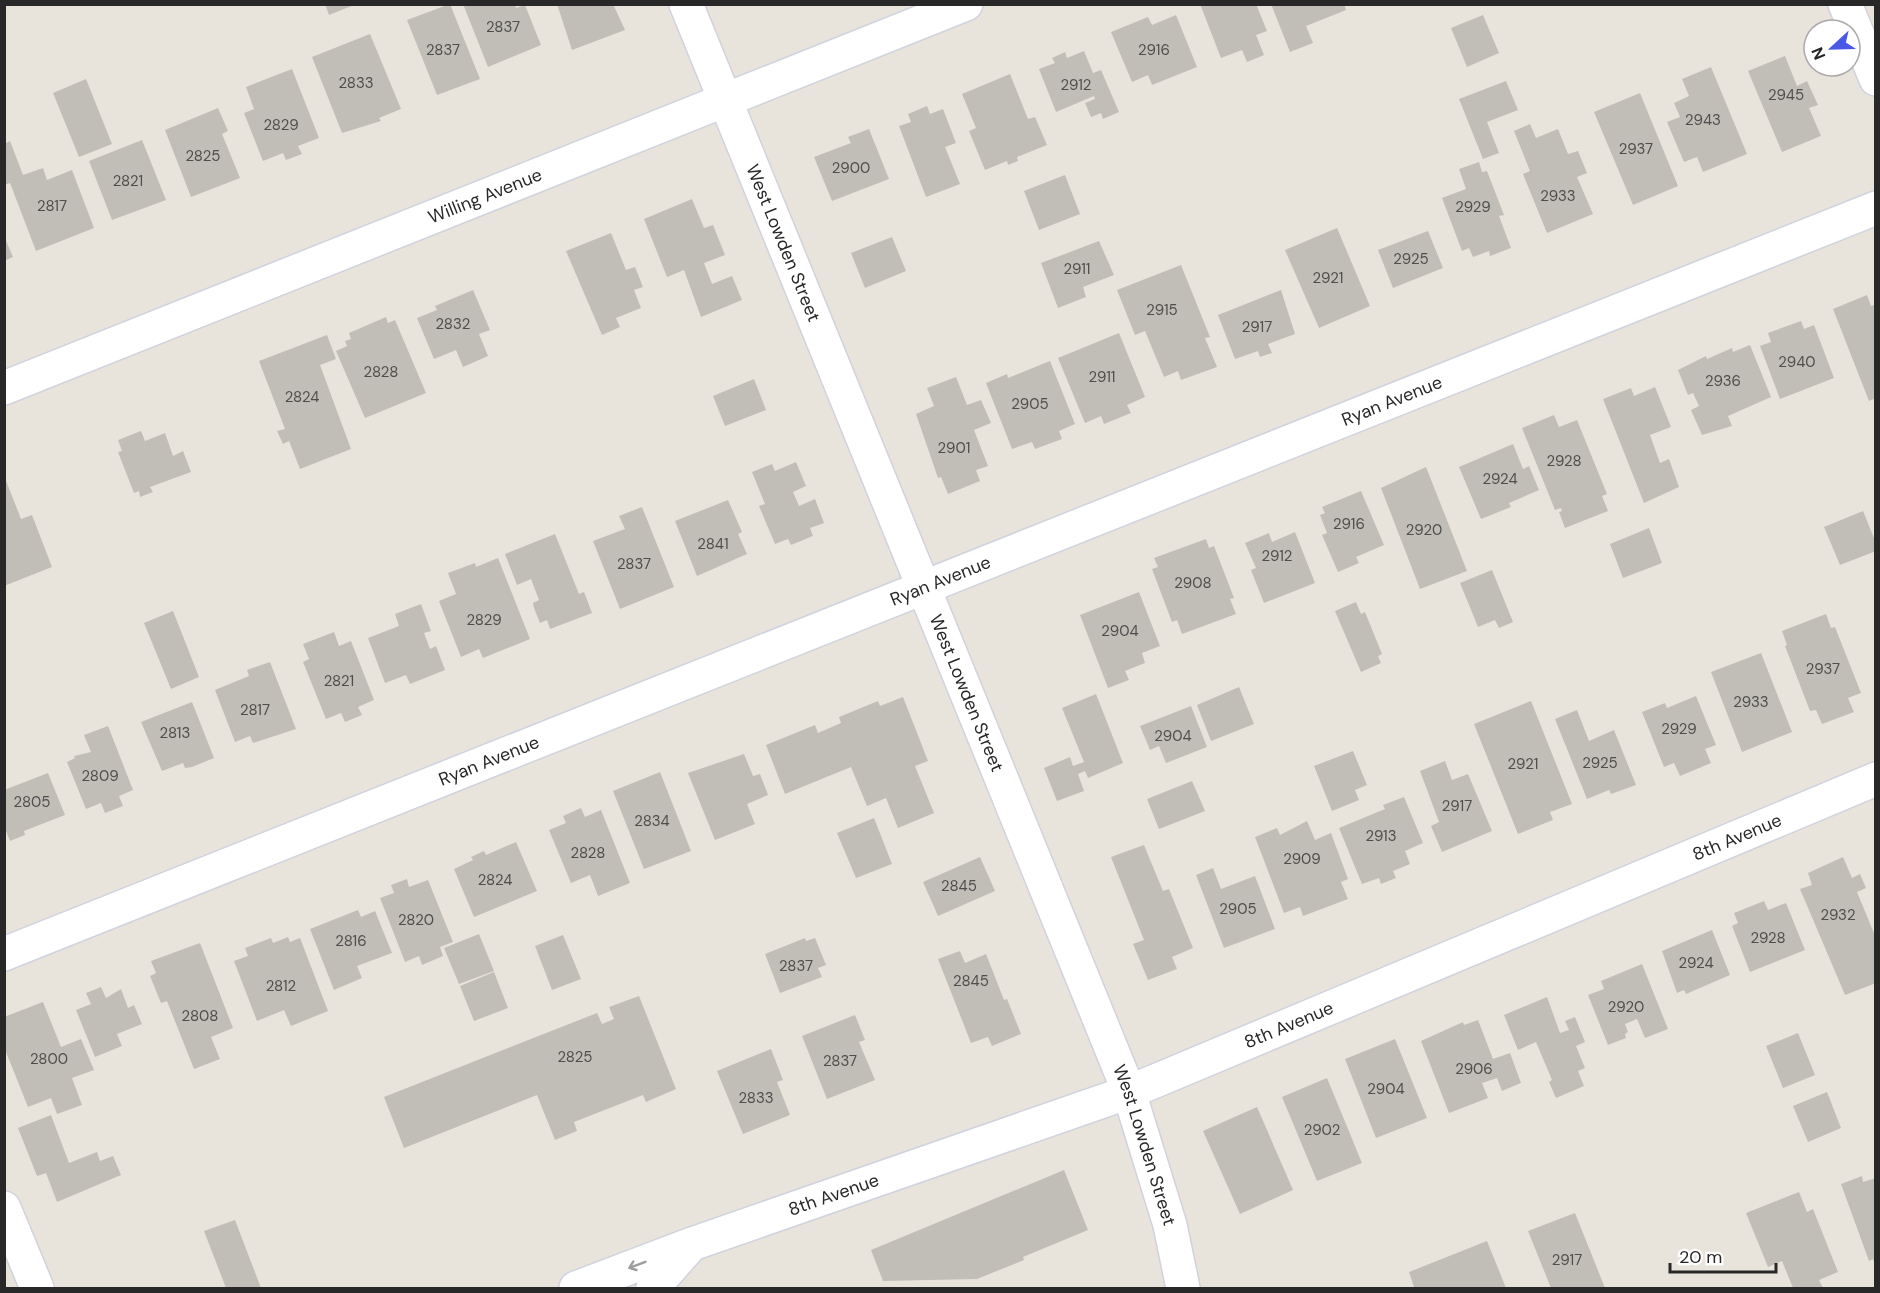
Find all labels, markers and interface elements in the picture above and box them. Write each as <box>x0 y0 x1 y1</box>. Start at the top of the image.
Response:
house number: 2837 <box>486 17 520 37</box>
north arrow <box>1802 18 1862 78</box>
house number: 2837 <box>426 40 460 60</box>
house number: 2916 <box>1138 40 1170 60</box>
text: N <box>1807 44 1830 63</box>
house number: 2833 <box>338 73 374 93</box>
house number: 2912 <box>1061 75 1091 95</box>
house number: 2945 <box>1768 85 1804 105</box>
house number: 2943 <box>1685 110 1721 130</box>
house number: 2829 <box>263 115 299 135</box>
house number: 2937 <box>1619 139 1653 159</box>
house number: 2825 <box>185 146 221 166</box>
house number: 2900 <box>832 158 870 178</box>
street label: West Lowden Street <box>741 161 826 325</box>
street label: Willing Avenue <box>425 162 546 229</box>
house number: 2821 <box>113 171 143 191</box>
house number: 2933 <box>1540 186 1576 206</box>
house number: 2817 <box>37 196 67 216</box>
house number: 2929 <box>1455 197 1491 217</box>
house number: 2925 <box>1393 249 1429 269</box>
house number: 2911 <box>1063 259 1091 279</box>
house number: 2921 <box>1313 268 1343 288</box>
house number: 2915 <box>1146 300 1178 320</box>
house number: 2832 <box>435 314 471 334</box>
house number: 2917 <box>1242 317 1272 337</box>
house number: 2940 <box>1778 352 1816 372</box>
house number: 2828 <box>364 362 398 382</box>
house number: 2911 <box>1088 367 1116 387</box>
street label: Ryan Avenue <box>1338 370 1446 432</box>
house number: 2936 <box>1705 371 1741 391</box>
house number: 2824 <box>285 387 319 407</box>
house number: 2905 <box>1011 394 1049 414</box>
house number: 2901 <box>938 438 970 458</box>
house number: 2928 <box>1546 451 1582 471</box>
house number: 2924 <box>1482 469 1518 489</box>
house number: 2916 <box>1333 514 1365 534</box>
house number: 2920 <box>1406 520 1442 540</box>
house number: 2841 <box>697 534 729 554</box>
house number: 2912 <box>1262 546 1292 566</box>
street label: Ryan Avenue <box>887 550 994 612</box>
house number: 2837 <box>617 554 651 574</box>
house number: 2908 <box>1174 573 1212 593</box>
house number: 2829 <box>466 610 502 630</box>
street label: West Lowden Street <box>924 611 1009 775</box>
house number: 2904 <box>1101 621 1139 641</box>
house number: 2937 <box>1806 659 1840 679</box>
house number: 2821 <box>324 671 354 691</box>
house number: 2933 <box>1733 692 1769 712</box>
house number: 2817 <box>240 700 270 720</box>
house number: 2929 <box>1661 719 1697 739</box>
house number: 2813 <box>160 723 190 743</box>
house number: 2904 <box>1154 726 1192 746</box>
street label: Ryan Avenue <box>435 730 543 792</box>
house number: 2925 <box>1582 753 1618 773</box>
house number: 2921 <box>1508 754 1538 774</box>
house number: 2809 <box>81 766 119 786</box>
house number: 2805 <box>14 792 50 812</box>
house number: 2917 <box>1442 796 1472 816</box>
street label: 8th Avenue <box>1689 808 1785 867</box>
house number: 2834 <box>634 811 670 831</box>
house number: 2913 <box>1365 826 1397 846</box>
house number: 2828 <box>571 843 605 863</box>
house number: 2909 <box>1283 849 1321 869</box>
house number: 2824 <box>478 870 512 890</box>
house number: 2845 <box>941 876 977 896</box>
house number: 2905 <box>1219 899 1257 919</box>
house number: 2932 <box>1820 905 1856 925</box>
house number: 2820 <box>398 910 434 930</box>
house number: 2928 <box>1750 928 1786 948</box>
house number: 2816 <box>335 931 367 951</box>
house number: 2924 <box>1678 953 1714 973</box>
house number: 2837 <box>779 956 813 976</box>
house number: 2845 <box>953 971 989 991</box>
house number: 2812 <box>266 976 296 996</box>
street label: 8th Avenue <box>1241 996 1337 1054</box>
house number: 2920 <box>1608 997 1644 1017</box>
house number: 2808 <box>182 1006 218 1026</box>
house number: 2825 <box>557 1047 593 1067</box>
house number: 2800 <box>30 1049 68 1069</box>
house number: 2837 <box>823 1051 857 1071</box>
house number: 2906 <box>1455 1059 1493 1079</box>
street label: West Lowden Street <box>1107 1061 1181 1229</box>
house number: 2904 <box>1367 1079 1405 1099</box>
house number: 2833 <box>738 1088 774 1108</box>
house number: 2902 <box>1304 1120 1340 1140</box>
street label: 8th Avenue <box>785 1168 882 1222</box>
scale bar <box>1670 1236 1776 1274</box>
text: 20 m <box>1679 1245 1722 1269</box>
house number: 2917 <box>1552 1250 1582 1270</box>
one-way arrow <box>629 1260 647 1271</box>

